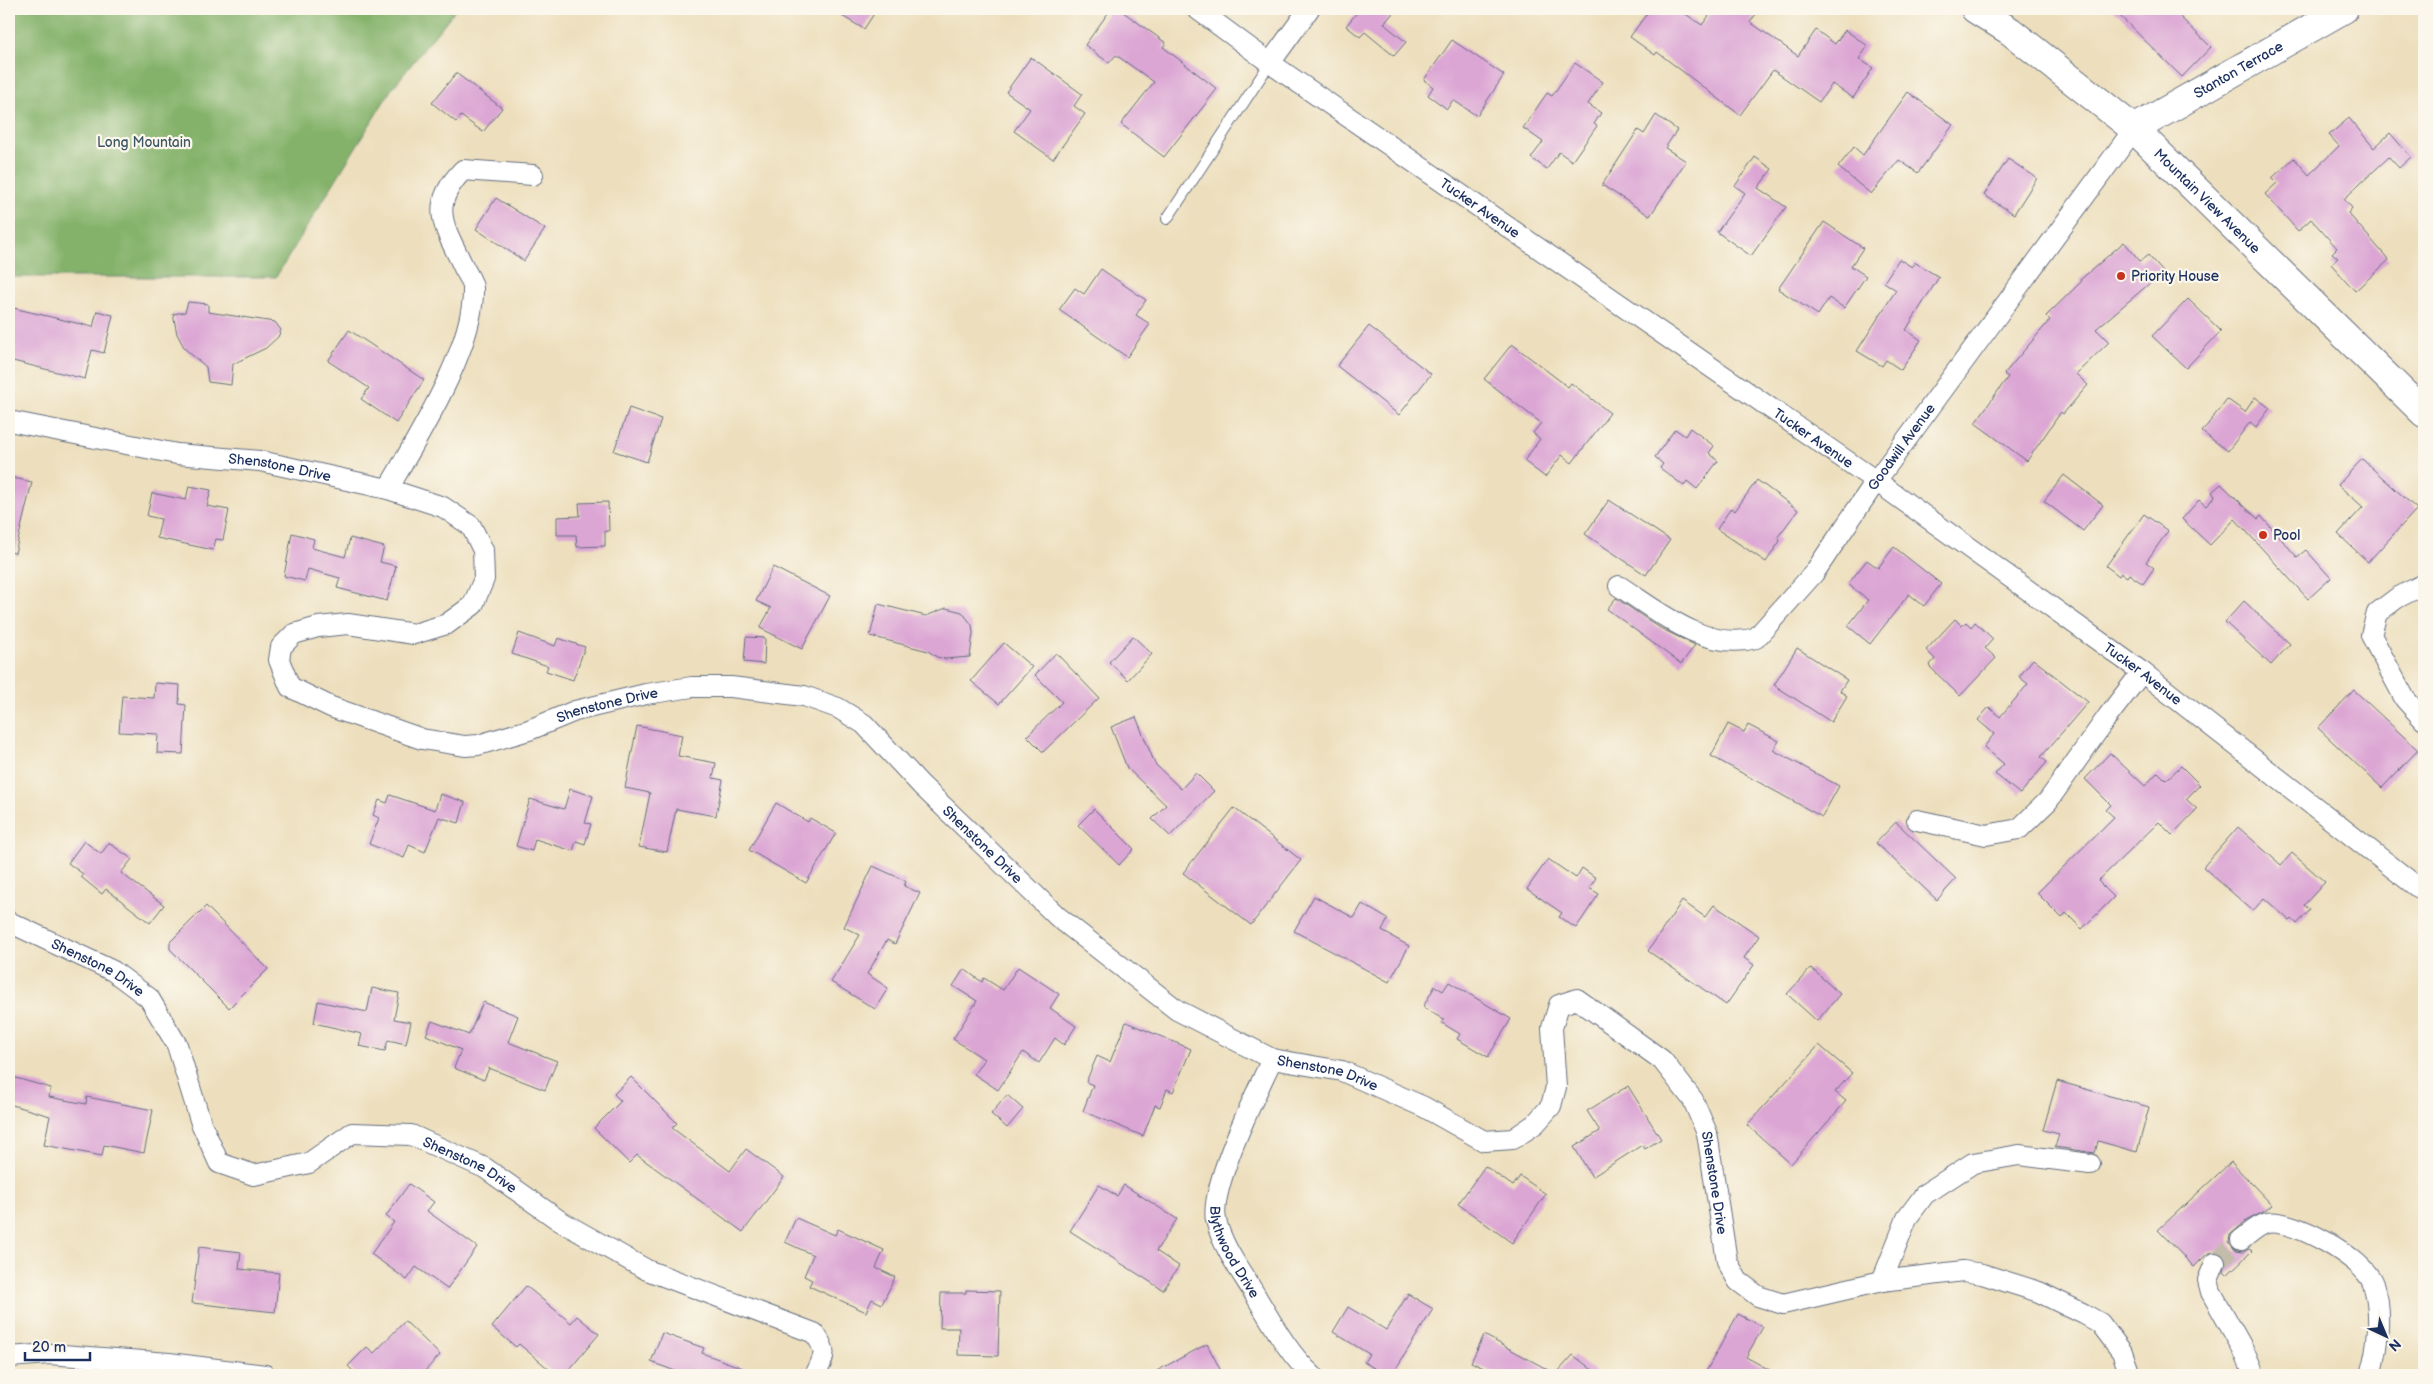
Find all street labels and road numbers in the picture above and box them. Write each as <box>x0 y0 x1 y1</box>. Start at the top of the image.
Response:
street label: Stanton Terrace <box>2191 38 2286 102</box>
street label: Mountain View Avenue <box>2150 145 2264 257</box>
street label: Tucker Avenue <box>1436 175 1523 242</box>
street label: Goodwill Avenue <box>1864 400 1939 494</box>
street label: Tucker Avenue <box>1770 405 1856 472</box>
street label: Shenstone Drive <box>228 450 333 485</box>
street label: Tucker Avenue <box>2100 639 2185 709</box>
street label: Shenstone Drive <box>554 684 659 727</box>
street label: Shenstone Drive <box>939 802 1026 887</box>
street label: Shenstone Drive <box>48 935 148 1000</box>
street label: Shenstone Drive <box>1276 1052 1381 1095</box>
street label: Shenstone Drive <box>1698 1130 1731 1236</box>
street label: Shenstone Drive <box>420 1133 520 1197</box>
street label: Blythwood Drive <box>1206 1205 1263 1301</box>

